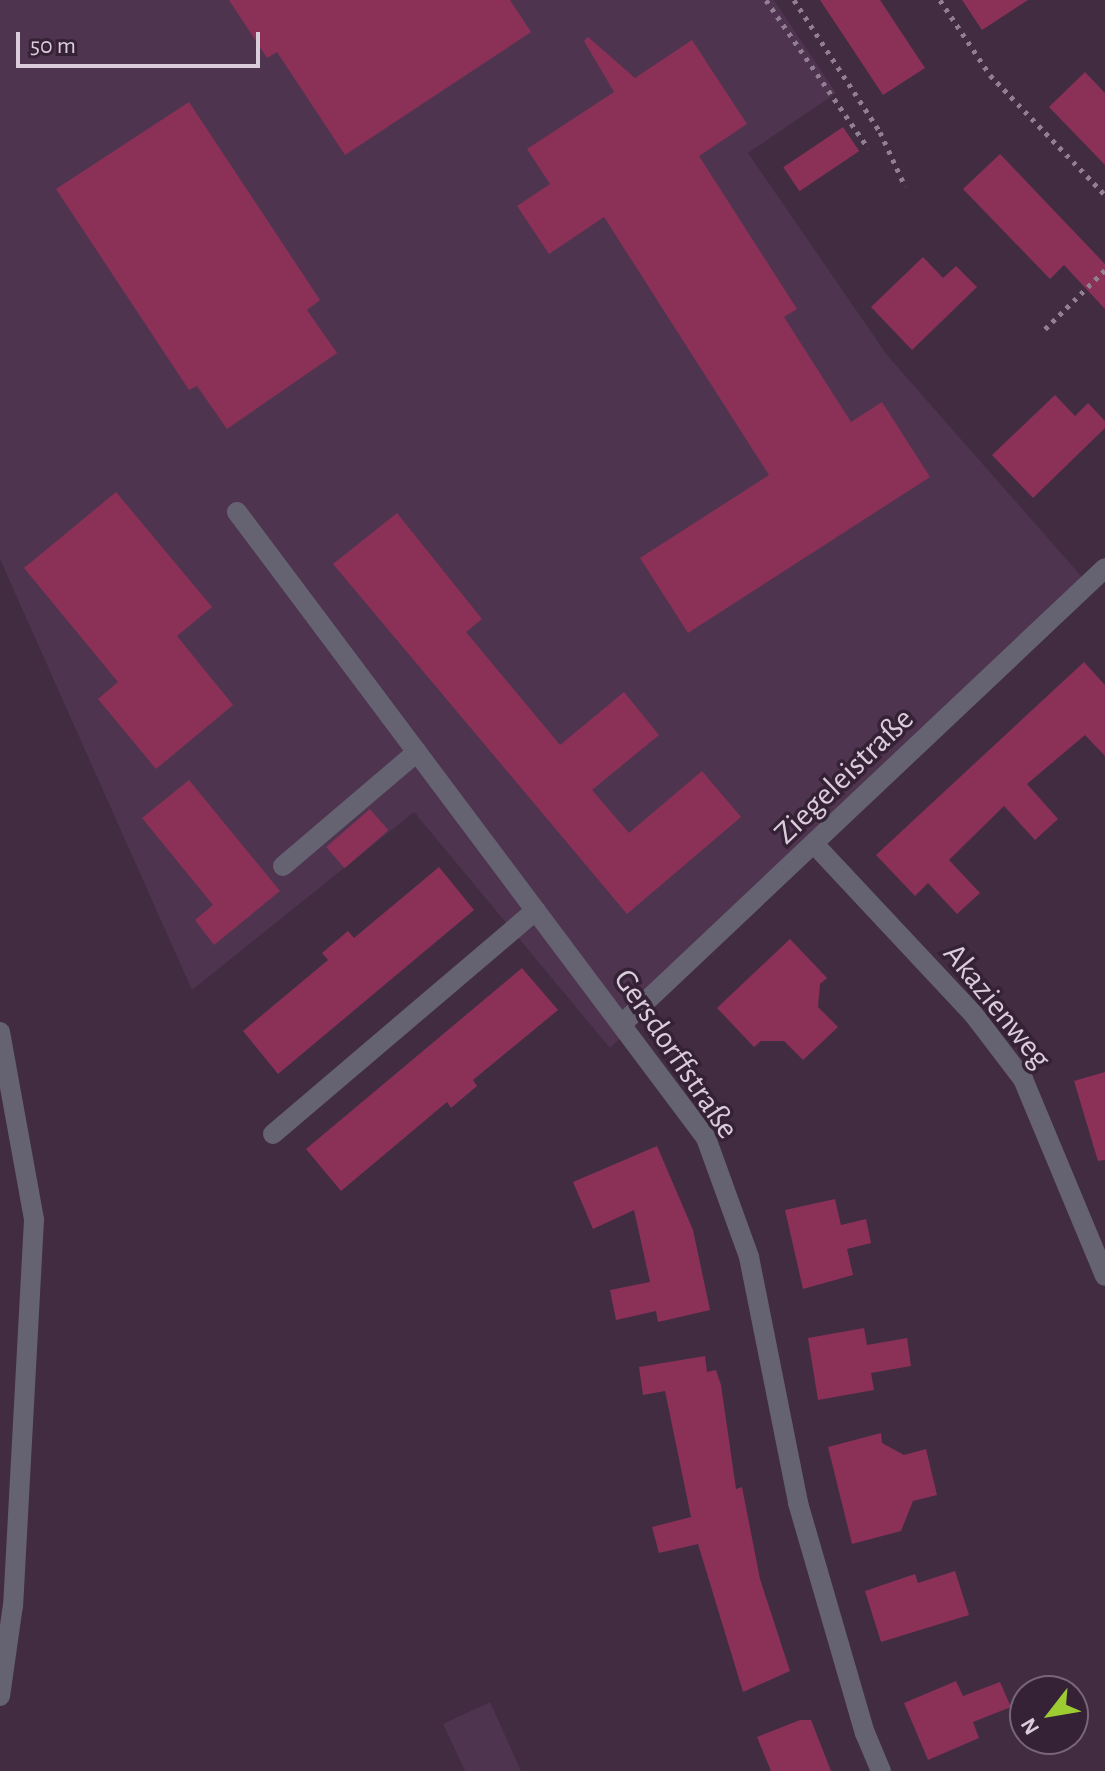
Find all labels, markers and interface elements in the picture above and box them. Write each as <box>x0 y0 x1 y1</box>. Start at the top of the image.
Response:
scale bar <box>20 16 264 66</box>
text: 50 m <box>30 34 76 58</box>
street label: Ziegeleistraße <box>766 700 922 852</box>
street label: Akazienweg <box>935 936 1059 1076</box>
street label: Gersdorffstraße <box>605 962 747 1146</box>
north arrow <box>1009 1675 1089 1755</box>
text: N <box>1017 1714 1044 1739</box>

